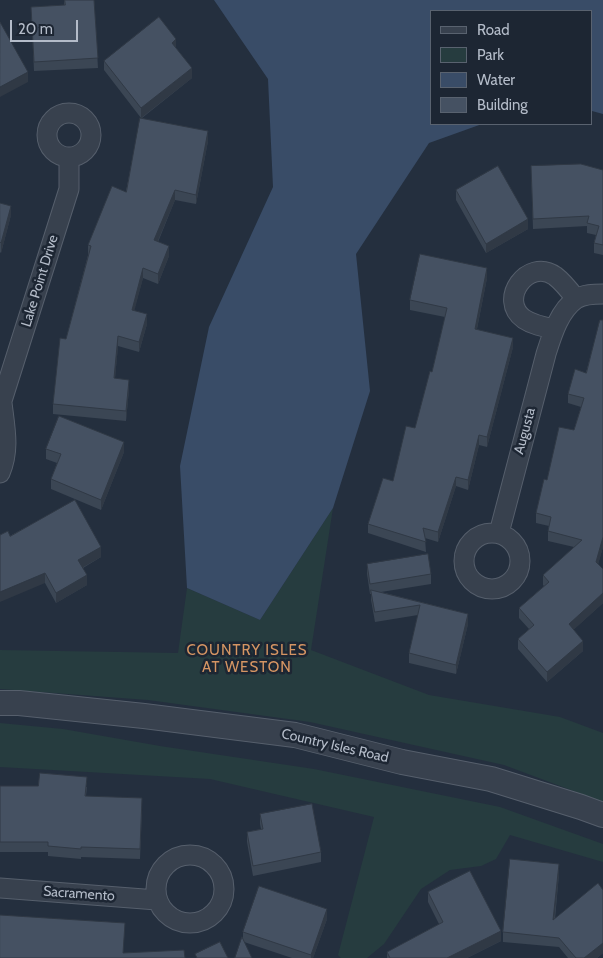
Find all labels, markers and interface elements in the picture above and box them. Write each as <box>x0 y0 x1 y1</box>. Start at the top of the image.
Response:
scale bar <box>12 10 80 42</box>
legend <box>430 10 593 125</box>
text: 20 m <box>18 20 53 38</box>
text: Road <box>477 21 510 39</box>
text: Park <box>477 46 504 64</box>
text: Water <box>477 71 515 89</box>
text: Building <box>477 96 528 114</box>
street label: Lake Point Drive <box>18 233 62 329</box>
street label: Augusta <box>511 406 539 456</box>
district label: COUNTRY ISLES AT WESTON <box>185 642 309 677</box>
street label: Country Isles Road <box>280 726 390 766</box>
street label: Sacramento <box>43 883 115 905</box>

